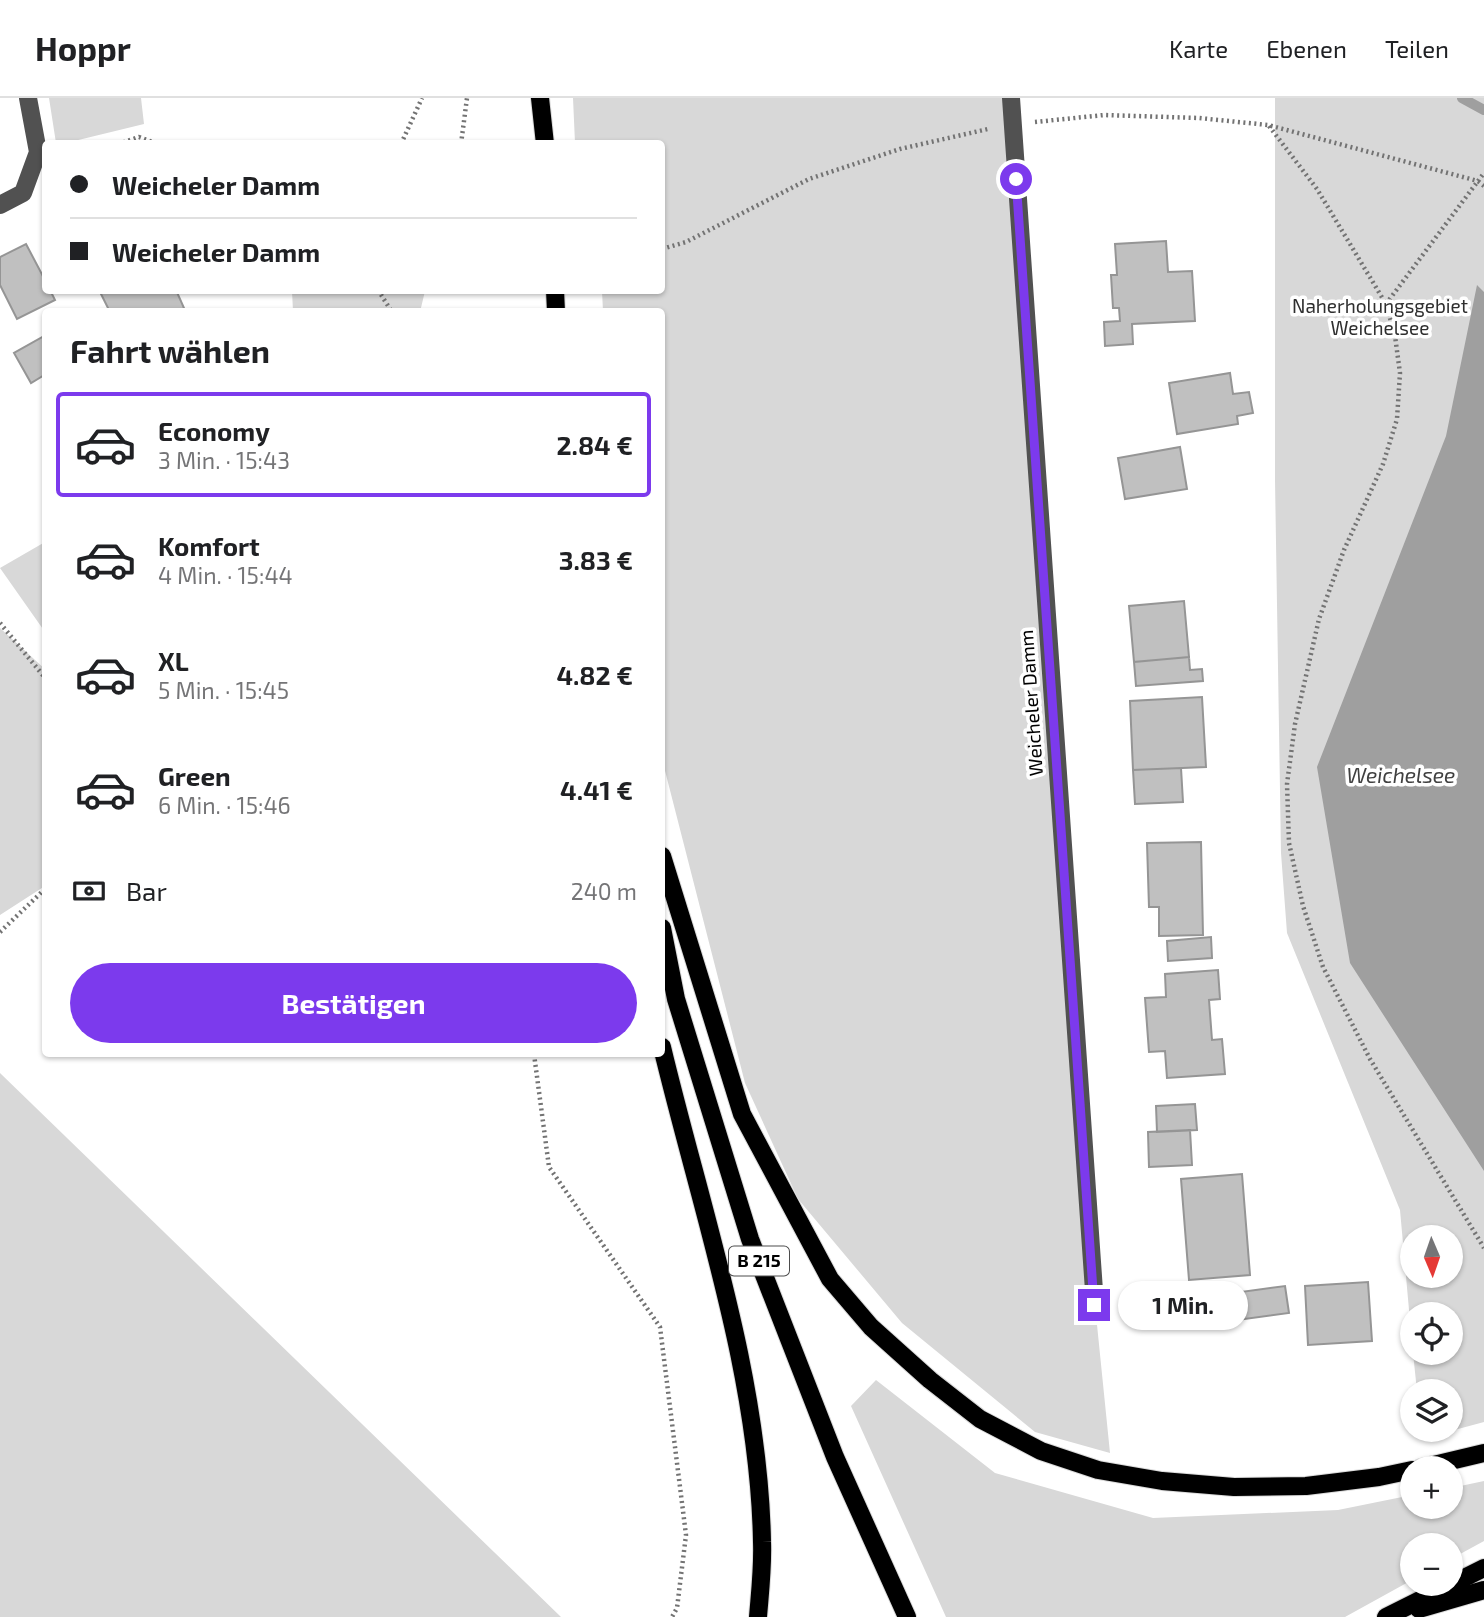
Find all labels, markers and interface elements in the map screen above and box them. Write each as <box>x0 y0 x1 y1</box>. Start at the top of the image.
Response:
text: Hoppr <box>35 28 131 68</box>
text: Karte <box>1169 34 1228 63</box>
text: Ebenen <box>1266 34 1347 63</box>
text: Teilen <box>1385 34 1449 63</box>
route start <box>1000 163 1032 195</box>
text: Weicheler Damm <box>112 169 320 200</box>
text: Weicheler Damm <box>112 236 320 267</box>
park label: Naherholungsgebiet Weichelsee <box>1292 294 1468 339</box>
text: Fahrt wählen <box>70 331 270 369</box>
icon: car <box>74 413 137 476</box>
text: Economy <box>158 415 270 446</box>
text: 2.84 € <box>556 429 633 460</box>
text: 3 Min. · 15:43 <box>158 446 290 474</box>
icon: car <box>74 528 137 591</box>
text: Komfort <box>158 530 260 561</box>
text: 3.83 € <box>559 544 633 575</box>
text: 4 Min. · 15:44 <box>158 561 293 589</box>
street label: Weicheler Damm <box>1014 629 1047 777</box>
icon: car <box>74 643 137 706</box>
text: XL <box>158 645 189 676</box>
text: 4.82 € <box>556 659 633 690</box>
text: 5 Min. · 15:45 <box>158 676 289 704</box>
icon: car <box>74 758 137 821</box>
text: Green <box>158 760 231 791</box>
water label: Weichelsee <box>1347 762 1455 787</box>
text: 4.41 € <box>560 774 633 805</box>
text: 6 Min. · 15:46 <box>158 791 291 819</box>
icon: cash <box>70 872 108 910</box>
text: Bar <box>126 875 167 906</box>
text: 240 m <box>571 877 637 905</box>
button: Bestätigen <box>70 963 637 1043</box>
north arrow <box>1400 1225 1463 1288</box>
map controls <box>1400 1225 1463 1596</box>
road number: B 215 <box>729 1246 789 1276</box>
callout: 1 Min. <box>1118 1280 1248 1330</box>
route end <box>1078 1289 1110 1321</box>
text: 1 Min. <box>1152 1291 1214 1319</box>
button: locate <box>1400 1302 1463 1365</box>
button: layers <box>1400 1379 1463 1442</box>
button: + <box>1400 1456 1463 1519</box>
button: − <box>1400 1533 1463 1596</box>

